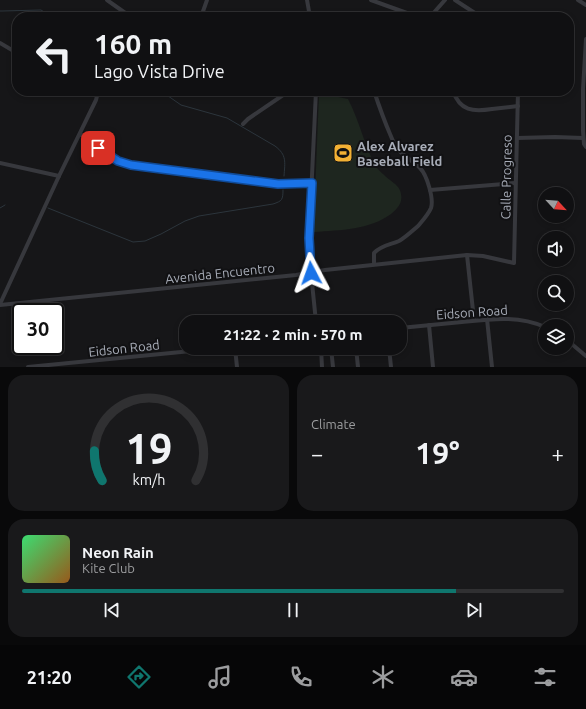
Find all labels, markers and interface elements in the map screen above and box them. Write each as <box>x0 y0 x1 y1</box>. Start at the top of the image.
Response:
icon: left <box>28 28 80 80</box>
text: 160 m <box>94 28 172 59</box>
text: Lago Vista Drive <box>94 61 225 81</box>
pin <box>81 131 115 165</box>
street label: Calle Progreso <box>498 135 514 219</box>
icon: arrive <box>87 137 109 159</box>
place label: Alex Alvarez Baseball Field <box>357 139 442 168</box>
sports icon: Alex Alvarez Baseball Field <box>332 142 354 164</box>
north arrow <box>538 187 574 223</box>
map controls <box>538 187 574 355</box>
button: sound <box>538 231 574 267</box>
position arrow <box>290 252 332 294</box>
street label: Avenida Encuentro <box>165 260 275 286</box>
button: search <box>538 275 574 311</box>
speed limit sign: 30 <box>12 303 64 355</box>
street label: Eidson Road <box>436 303 508 321</box>
button: layers <box>538 319 574 355</box>
text: 21:22 · 2 min · 570 m <box>224 326 362 343</box>
street label: Eidson Road <box>88 337 160 359</box>
text: Climate <box>311 417 356 431</box>
text: 19 <box>125 425 172 472</box>
text: 19° <box>415 436 460 470</box>
text: − <box>311 441 323 466</box>
text: + <box>552 441 564 466</box>
text: km/h <box>132 472 165 488</box>
text: Neon Rain <box>82 544 154 561</box>
text: Kite Club <box>82 561 135 575</box>
icon: previous <box>101 599 123 621</box>
icon: pause <box>282 599 304 621</box>
icon: next <box>463 599 485 621</box>
icon: directions <box>125 663 153 691</box>
icon: music <box>206 663 234 691</box>
icon: phone <box>287 663 315 691</box>
icon: climate <box>369 663 397 691</box>
icon: car <box>450 663 478 691</box>
icon: filters <box>531 663 559 691</box>
text: 21:20 <box>27 667 72 687</box>

